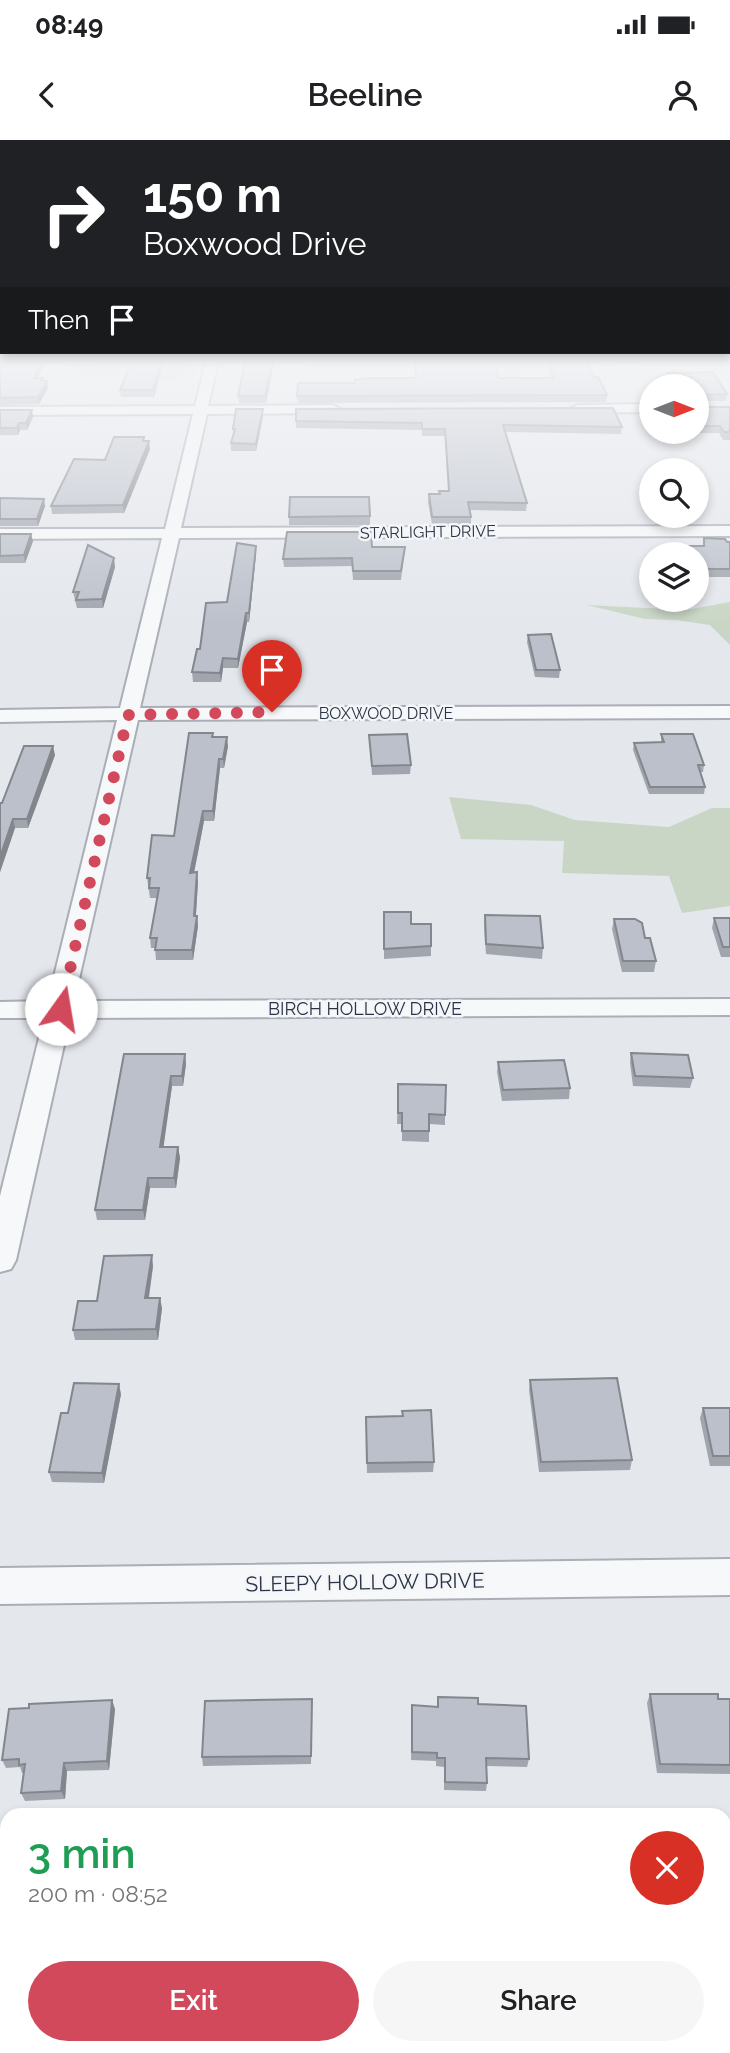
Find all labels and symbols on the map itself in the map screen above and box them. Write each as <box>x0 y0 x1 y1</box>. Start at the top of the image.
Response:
north arrow <box>639 374 709 444</box>
street label: STARLIGHT DRIVE <box>360 521 496 543</box>
pin <box>242 640 302 712</box>
street label: BOXWOOD DRIVE <box>319 704 454 723</box>
position arrow <box>24 972 98 1046</box>
street label: BIRCH HOLLOW DRIVE <box>268 998 462 1019</box>
street label: SLEEPY HOLLOW DRIVE <box>245 1567 485 1597</box>

